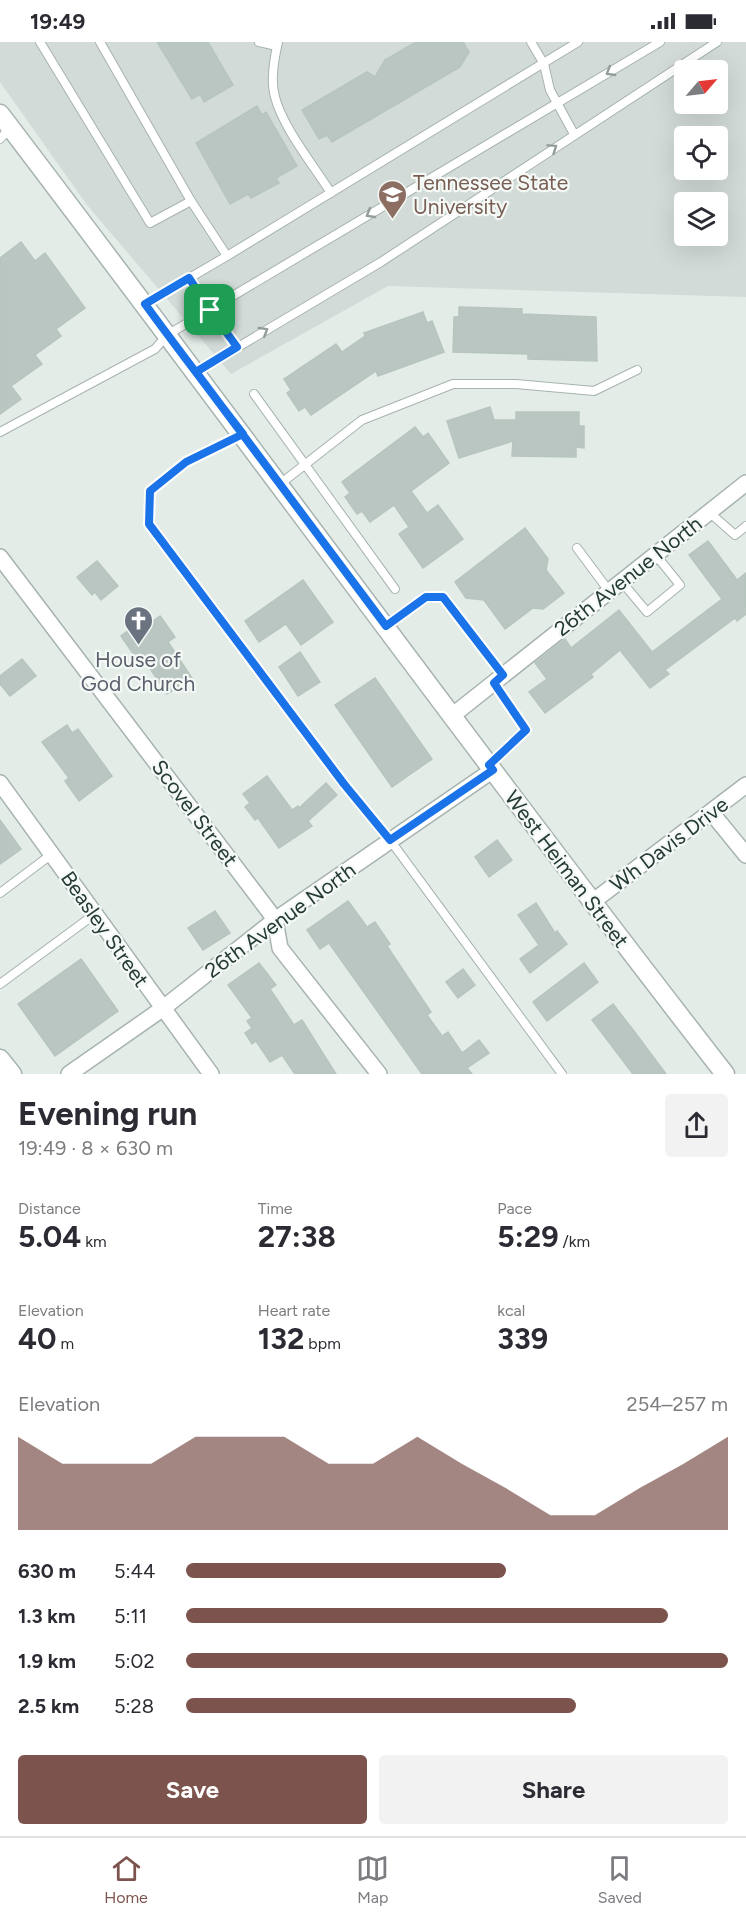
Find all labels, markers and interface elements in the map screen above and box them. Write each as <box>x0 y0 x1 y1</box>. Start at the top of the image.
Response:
text: 19:49 <box>30 8 85 35</box>
north arrow <box>674 60 728 114</box>
map controls <box>674 60 728 246</box>
one-way arrow <box>606 65 616 76</box>
button: locate <box>674 126 728 180</box>
one-way arrow <box>546 144 557 155</box>
place label: Tennessee State University <box>413 170 568 219</box>
school or university icon: Tennessee State University <box>376 178 408 220</box>
button: layers <box>674 192 728 246</box>
one-way arrow <box>366 207 376 219</box>
pin <box>184 284 235 335</box>
icon: arrive <box>193 293 226 326</box>
one-way arrow <box>258 327 268 338</box>
street label: 26th Avenue North <box>549 511 707 641</box>
church icon: House of God Church <box>122 604 154 646</box>
place label: House of God Church <box>81 647 195 696</box>
street label: Scovel Street <box>147 755 243 871</box>
street label: West Heiman Street <box>500 786 634 952</box>
street label: Wh Davis Drive <box>605 791 733 897</box>
street label: 26th Avenue North <box>200 857 360 983</box>
street label: Beasley Street <box>56 866 154 992</box>
text: Evening run <box>18 1094 197 1133</box>
button: share <box>665 1094 728 1157</box>
text: 19:49 · 8 × 630 m <box>18 1136 173 1160</box>
text: Distance <box>18 1199 81 1218</box>
text: Time <box>258 1199 293 1218</box>
text: Pace <box>497 1199 532 1218</box>
text: 5.04 <box>18 1218 81 1255</box>
text: 27:38 <box>258 1218 336 1255</box>
text: 5:29 <box>497 1218 559 1255</box>
text: km <box>81 1232 107 1251</box>
text: /km <box>559 1232 590 1251</box>
text: Elevation <box>18 1301 84 1320</box>
text: Heart rate <box>258 1301 330 1320</box>
text: kcal <box>497 1301 525 1320</box>
text: 40 <box>18 1320 56 1357</box>
text: 132 <box>258 1320 304 1357</box>
text: 339 <box>497 1320 548 1357</box>
text: m <box>56 1334 74 1353</box>
text: bpm <box>304 1334 341 1353</box>
text: Elevation <box>18 1392 100 1416</box>
text: 254–257 m <box>627 1392 728 1416</box>
text: 630 m <box>18 1559 76 1583</box>
text: 5:44 <box>114 1559 155 1583</box>
text: 1.3 km <box>18 1604 75 1628</box>
text: 5:11 <box>114 1604 147 1628</box>
text: 1.9 km <box>18 1649 76 1673</box>
text: 5:02 <box>114 1649 155 1673</box>
text: 2.5 km <box>18 1694 79 1718</box>
text: 5:28 <box>114 1694 154 1718</box>
button: Save <box>18 1755 367 1824</box>
button: Share <box>379 1755 728 1824</box>
tab: Home <box>104 1852 148 1907</box>
tab: Map <box>356 1852 389 1907</box>
tab: Saved <box>598 1852 642 1907</box>

